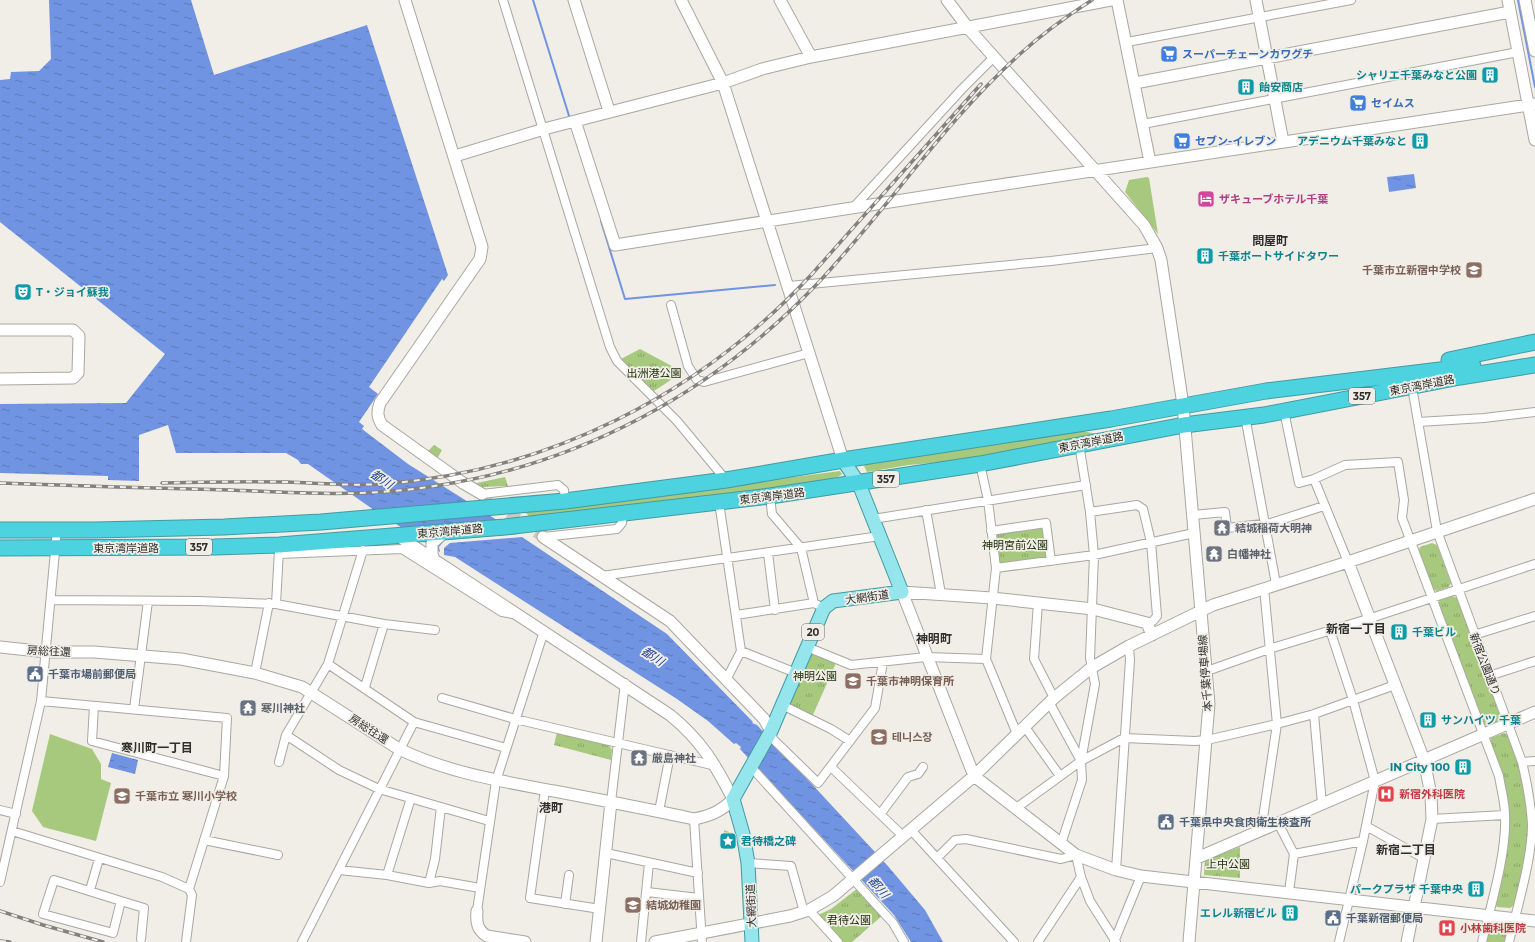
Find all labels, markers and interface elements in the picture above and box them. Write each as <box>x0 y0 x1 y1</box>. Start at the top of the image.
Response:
supermarket icon: スーパーチェーンカワグチ <box>1159 44 1179 64</box>
place label: スーパーチェーンカワグチ <box>1182 47 1313 61</box>
building icon: シャリエ千葉みなと公園 <box>1480 65 1500 85</box>
place label: シャリエ千葉みなと公園 <box>1356 68 1477 82</box>
building icon: 飴安商店 <box>1236 77 1256 97</box>
place label: 飴安商店 <box>1259 80 1303 94</box>
supermarket icon: セイムス <box>1348 93 1368 113</box>
place label: セイムス <box>1371 96 1415 110</box>
supermarket icon: セブン-イレブン <box>1172 131 1192 151</box>
building icon: アデニウム千葉みなと <box>1410 131 1430 151</box>
place label: セブン-イレブン <box>1195 134 1276 148</box>
place label: アデニウム千葉みなと <box>1297 134 1407 148</box>
hotel icon: ザキューブホテル千葉 <box>1196 189 1216 209</box>
place label: ザキューブホテル千葉 <box>1219 192 1328 206</box>
district label: 問屋町 <box>1252 233 1288 248</box>
building icon: 千葉ポートサイドタワー <box>1195 246 1215 266</box>
place label: 千葉ポートサイドタワー <box>1218 249 1339 263</box>
school or university icon: 千葉市立新宿中学校 <box>1464 260 1484 280</box>
place label: 千葉市立新宿中学校 <box>1362 263 1461 277</box>
theatre icon: T・ジョイ蘇我 <box>13 282 33 302</box>
place label: T・ジョイ蘇我 <box>36 285 109 299</box>
park label: 出洲港公園 <box>627 366 682 380</box>
street label: 東京湾岸道路 <box>1388 372 1456 398</box>
road number: 357 <box>1349 388 1375 404</box>
street label: 東京湾岸道路 <box>1057 429 1125 455</box>
water label: 都川 <box>368 466 398 493</box>
road number: 357 <box>873 471 899 487</box>
street label: 東京湾岸道路 <box>738 485 806 507</box>
temple icon: 結城稲荷大明神 <box>1212 518 1232 538</box>
street label: 東京湾岸道路 <box>417 521 483 541</box>
place label: 結城稲荷大明神 <box>1235 521 1312 535</box>
park label: 神明宮前公園 <box>982 538 1048 552</box>
road number: 357 <box>186 539 212 555</box>
street label: 東京湾岸道路 <box>93 541 159 555</box>
temple icon: 白幡神社 <box>1204 544 1224 564</box>
place label: 白幡神社 <box>1227 547 1271 561</box>
street label: 大網街道 <box>844 587 890 607</box>
district label: 新宿一丁目 <box>1326 621 1386 636</box>
building icon: 千葉ビル <box>1389 622 1409 642</box>
road number: 20 <box>802 624 824 640</box>
place label: 千葉ビル <box>1412 625 1456 639</box>
district label: 神明町 <box>916 631 952 646</box>
street label: 新宿公園通り <box>1467 631 1503 697</box>
street label: 本千葉停車場線 <box>1195 634 1215 712</box>
street label: 房総往還 <box>27 643 71 659</box>
water label: 都川 <box>639 643 669 670</box>
public building icon: 千葉市場前郵便局 <box>25 664 45 684</box>
place label: 千葉市場前郵便局 <box>48 667 136 681</box>
park label: 神明公園 <box>793 669 837 683</box>
school or university icon: 千葉市神明保育所 <box>843 671 863 691</box>
place label: 千葉市神明保育所 <box>866 674 954 688</box>
temple icon: 寒川神社 <box>238 698 258 718</box>
place label: 寒川神社 <box>261 701 305 715</box>
building icon: サンハイツ 千葉 <box>1418 710 1438 730</box>
street label: 房総往還 <box>347 711 391 747</box>
place label: サンハイツ 千葉 <box>1441 713 1521 727</box>
school or university icon: 테니스장 <box>869 727 889 747</box>
place label: 테니스장 <box>892 730 932 744</box>
district label: 寒川町一丁目 <box>121 740 193 755</box>
temple icon: 厳島神社 <box>629 748 649 768</box>
place label: 厳島神社 <box>652 751 696 765</box>
building icon: IN City 100 <box>1453 757 1473 777</box>
place label: IN City 100 <box>1390 760 1451 774</box>
hospital icon: 新宿外科医院 <box>1376 784 1396 804</box>
school or university icon: 千葉市立 寒川小学校 <box>112 786 132 806</box>
place label: 新宿外科医院 <box>1399 787 1465 801</box>
place label: 千葉市立 寒川小学校 <box>135 789 237 803</box>
district label: 港町 <box>539 800 563 815</box>
public building icon: 千葉県中央食肉衛生検査所 <box>1156 812 1176 832</box>
place label: 千葉県中央食肉衛生検査所 <box>1179 815 1311 829</box>
place icon: 君待橋之碑 <box>718 831 738 851</box>
place label: 君待橋之碑 <box>741 834 796 848</box>
district label: 新宿二丁目 <box>1376 842 1436 857</box>
park label: 上中公園 <box>1206 857 1250 871</box>
water label: 都川 <box>866 873 894 903</box>
building icon: パークプラザ 千葉中央 <box>1466 879 1486 899</box>
place label: パークプラザ 千葉中央 <box>1350 882 1463 896</box>
street label: 大網街道 <box>743 884 759 928</box>
school or university icon: 結城幼稚園 <box>623 895 643 915</box>
place label: 結城幼稚園 <box>646 898 701 912</box>
building icon: エレル新宿ビル <box>1280 903 1300 923</box>
place label: エレル新宿ビル <box>1200 906 1277 920</box>
public building icon: 千葉新宿郵便局 <box>1323 908 1343 928</box>
place label: 千葉新宿郵便局 <box>1346 911 1423 925</box>
park label: 君待公園 <box>827 913 871 927</box>
hospital icon: 小林歯科医院 <box>1437 918 1457 938</box>
place label: 小林歯科医院 <box>1460 921 1526 935</box>

